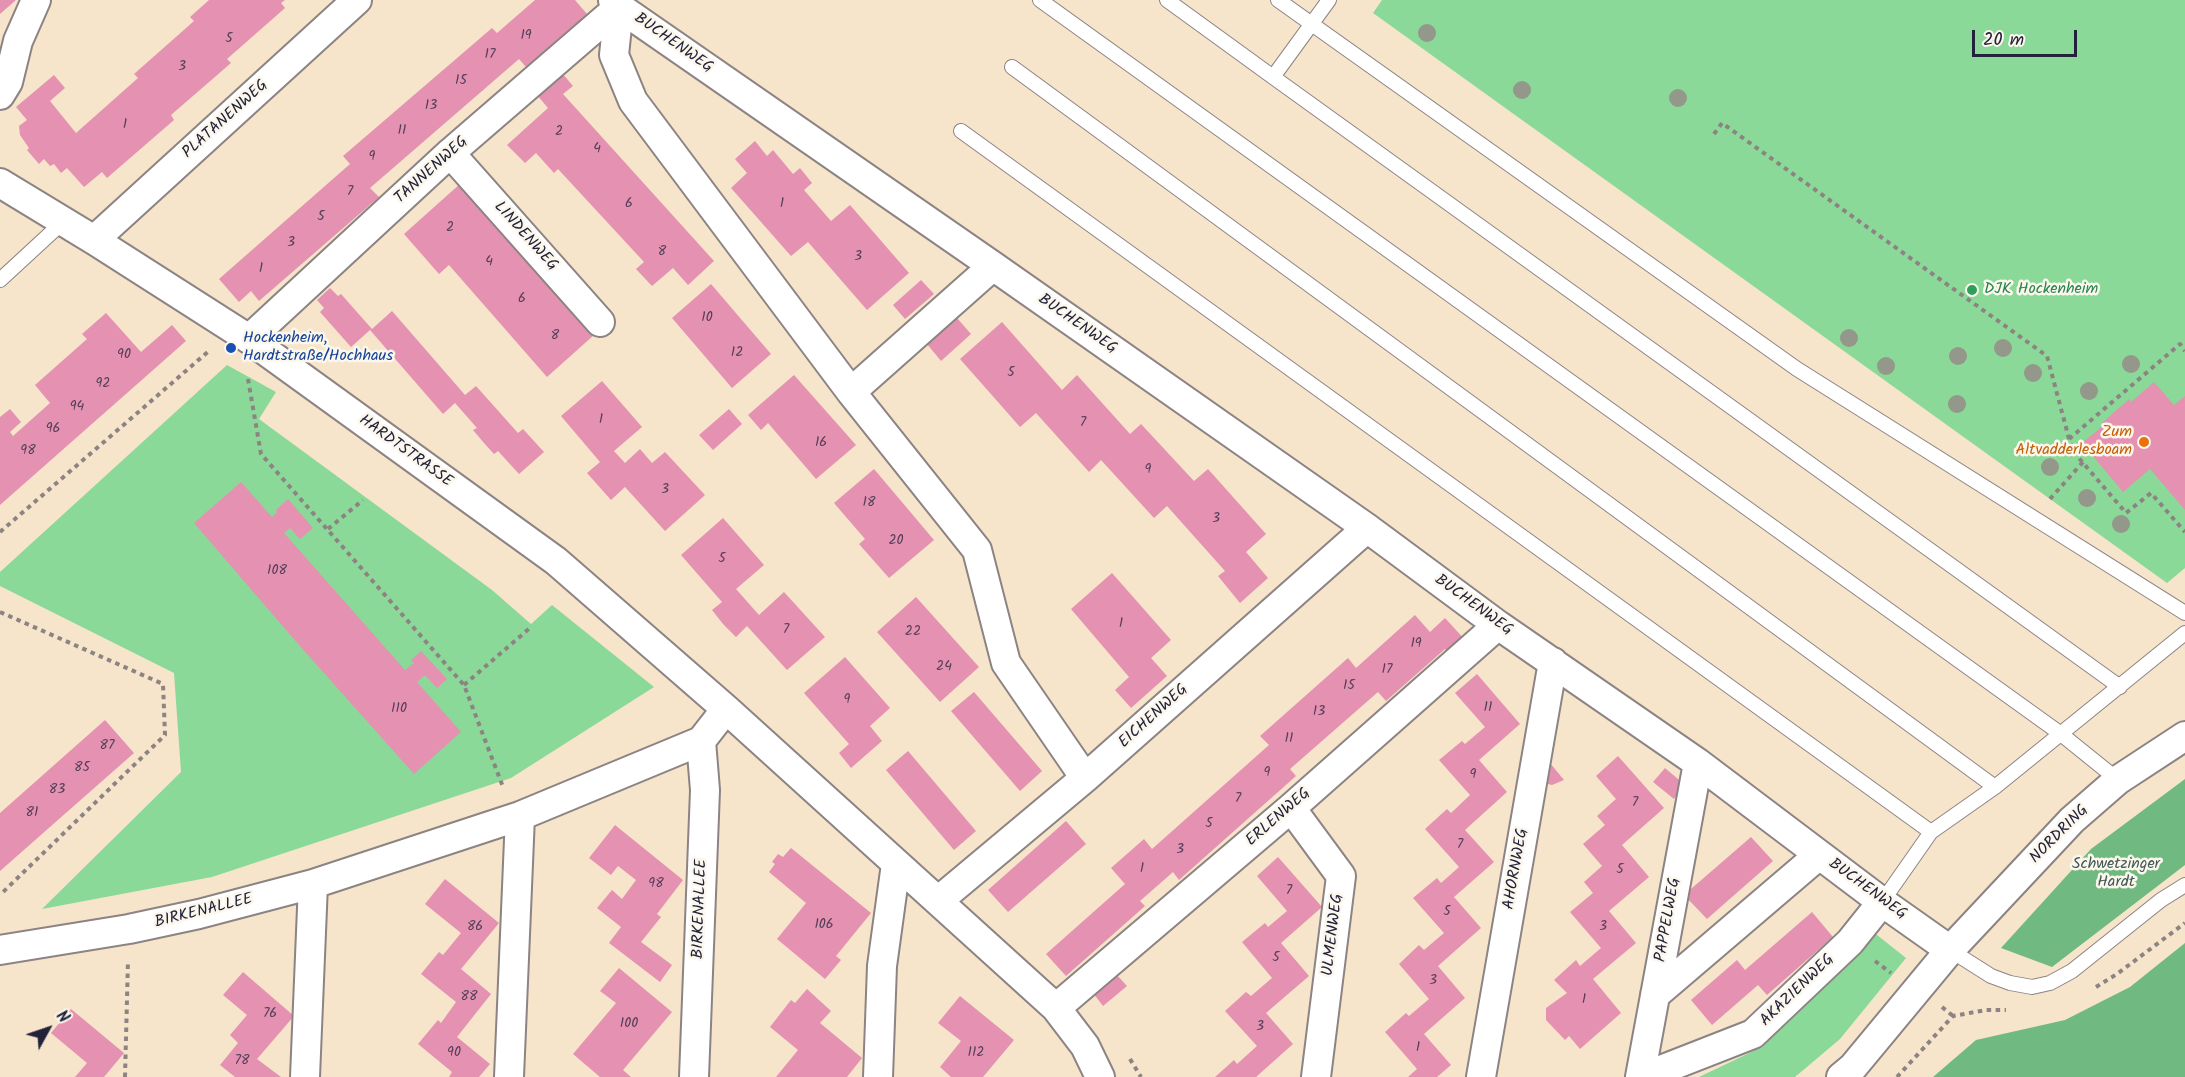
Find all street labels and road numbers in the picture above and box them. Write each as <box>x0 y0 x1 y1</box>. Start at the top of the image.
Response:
street label: BUCHENWEG <box>630 10 716 78</box>
street label: PLATANENWEG <box>179 77 273 163</box>
street label: TANNENWEG <box>391 133 473 209</box>
street label: LINDENWEG <box>489 198 561 276</box>
street label: BUCHENWEG <box>1034 291 1120 359</box>
street label: HARDTSTRASSE <box>354 412 456 492</box>
street label: BUCHENWEG <box>1430 571 1516 641</box>
street label: EICHENWEG <box>1115 681 1193 753</box>
street label: ERLENWEG <box>1243 785 1315 851</box>
street label: NORDRING <box>2027 802 2093 868</box>
street label: AHORNWEG <box>1500 827 1534 911</box>
street label: BUCHENWEG <box>1824 855 1910 925</box>
street label: BIRKENALLEE <box>690 859 712 959</box>
street label: PAPPELWEG <box>1652 876 1686 964</box>
street label: BIRKENALLEE <box>153 891 255 933</box>
street label: ULMENWEG <box>1319 893 1349 977</box>
street label: AKAZIENWEG <box>1757 951 1839 1031</box>

